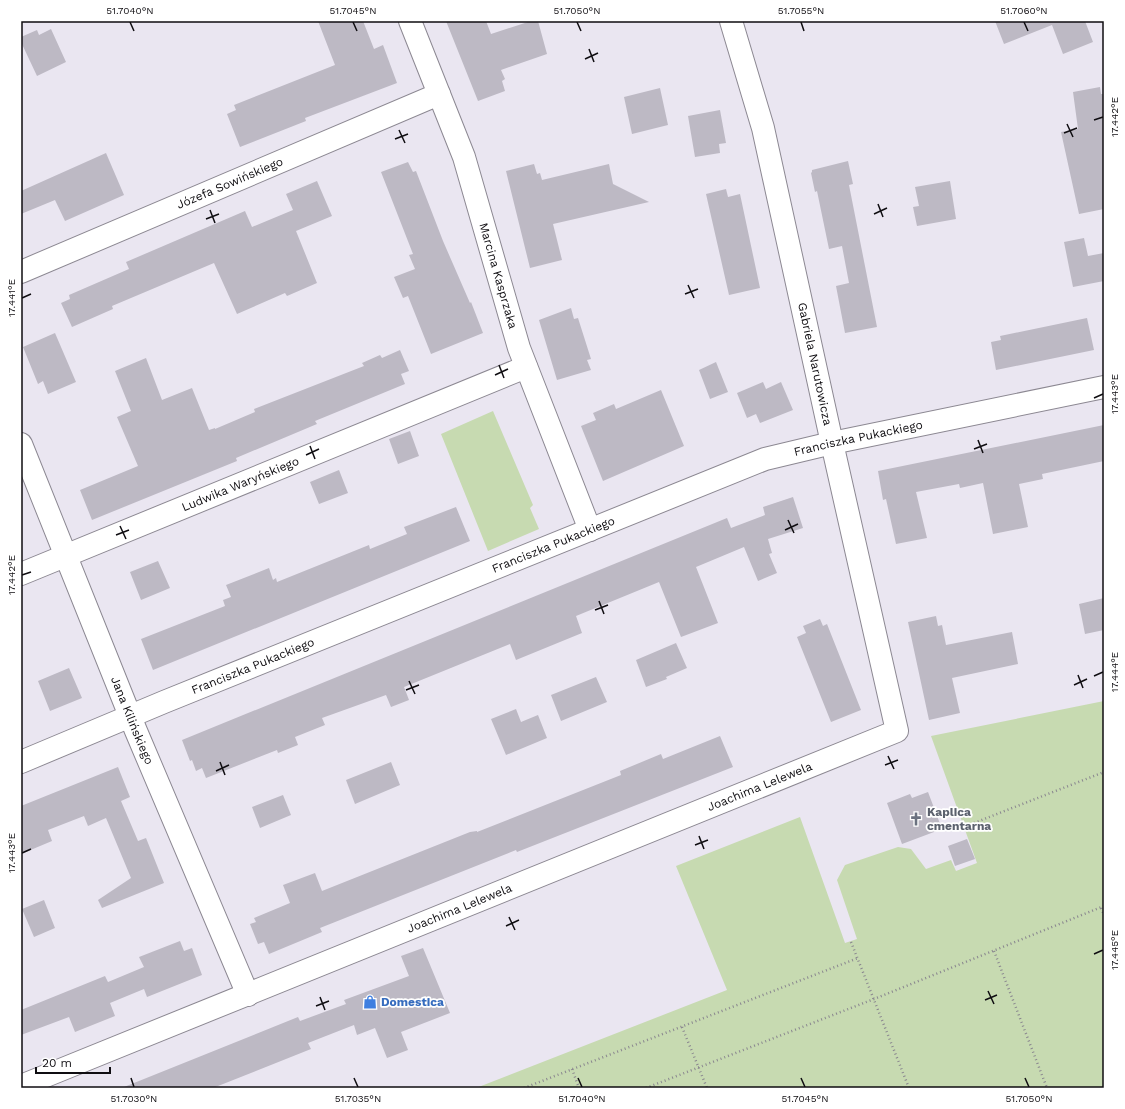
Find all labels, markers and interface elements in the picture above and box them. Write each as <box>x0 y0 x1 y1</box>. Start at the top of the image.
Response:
text: 51.7040°N <box>106 5 154 16</box>
text: 51.7045°N <box>329 5 377 16</box>
text: 51.7050°N <box>553 5 601 16</box>
text: 51.7055°N <box>778 5 824 16</box>
text: 51.7060°N <box>1000 5 1048 16</box>
text: 17.442°E <box>1109 97 1120 137</box>
street label: Józefa Sowińskiego <box>175 154 285 212</box>
street label: Marcina Kasprzaka <box>476 221 520 331</box>
text: 17.441°E <box>6 279 17 317</box>
street label: Gabriela Narutowicza <box>795 301 835 427</box>
text: 17.443°E <box>1109 374 1120 414</box>
street label: Franciszka Pukackiego <box>793 418 924 459</box>
street label: Ludwika Waryńskiego <box>180 454 301 514</box>
street label: Franciszka Pukackiego <box>490 513 617 576</box>
text: 17.442°E <box>6 555 17 595</box>
street label: Franciszka Pukackiego <box>189 635 316 697</box>
text: 17.444°E <box>1109 652 1120 692</box>
street label: Jana Kilińskiego <box>108 675 156 767</box>
street label: Joachima Lelewela <box>705 759 814 814</box>
place label: Kaplica cmentarna <box>927 805 991 833</box>
church icon: Kaplica cmentarna <box>908 811 924 827</box>
text: 17.443°E <box>6 833 17 873</box>
street label: Joachima Lelewela <box>405 881 514 936</box>
text: 17.445°E <box>1109 930 1120 970</box>
shop icon: Domestica <box>362 994 378 1010</box>
place label: Domestica <box>381 995 444 1009</box>
scale bar <box>36 1049 110 1075</box>
text: 20 m <box>42 1056 72 1070</box>
text: 51.7030°N <box>111 1093 157 1104</box>
text: 51.7035°N <box>335 1093 381 1104</box>
text: 51.7040°N <box>558 1093 606 1104</box>
text: 51.7045°N <box>781 1093 829 1104</box>
text: 51.7050°N <box>1005 1093 1053 1104</box>

